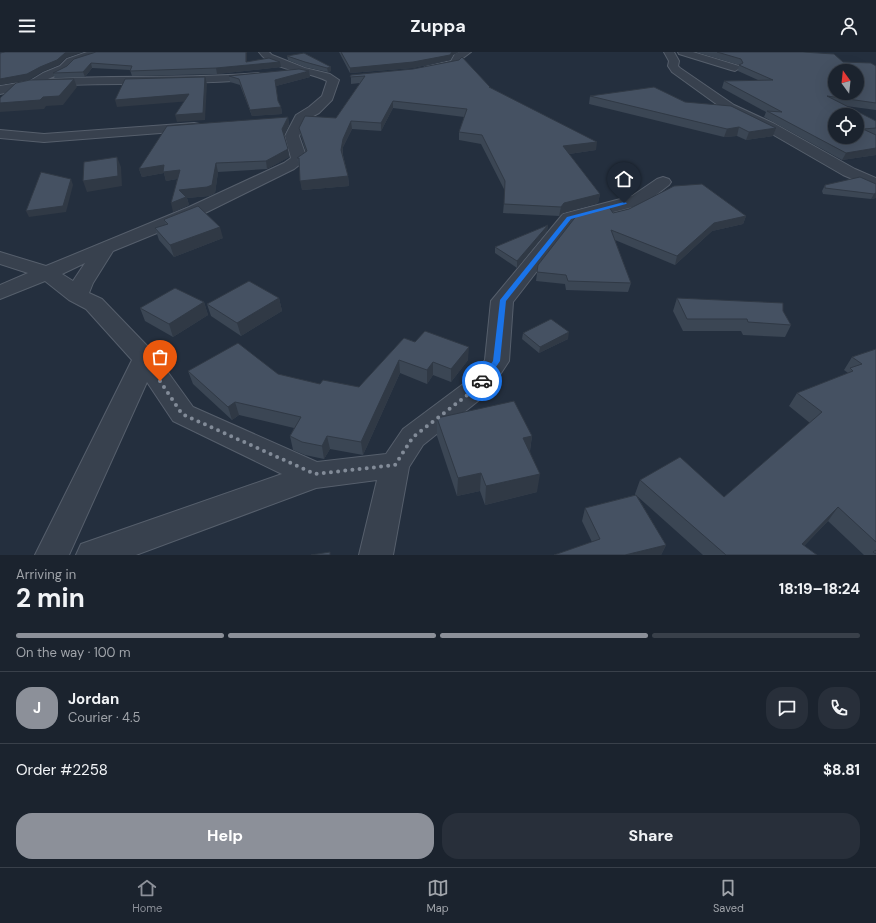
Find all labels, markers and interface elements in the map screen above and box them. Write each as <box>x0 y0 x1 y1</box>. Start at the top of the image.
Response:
text: Zuppa <box>410 14 466 38</box>
icon: menu <box>16 15 38 37</box>
icon: person <box>838 15 860 37</box>
north arrow <box>828 64 864 100</box>
map controls <box>828 64 864 144</box>
button: locate <box>828 108 864 144</box>
pin <box>607 162 641 203</box>
icon: home <box>613 168 635 190</box>
pin <box>143 340 177 381</box>
icon: bag <box>149 346 171 368</box>
courier <box>462 361 502 401</box>
icon: car <box>471 370 493 392</box>
text: Arriving in <box>16 566 76 583</box>
text: 18:19–18:24 <box>779 579 860 599</box>
text: 2 min <box>16 581 85 615</box>
text: On the way · 100 m <box>16 644 131 661</box>
button: chat <box>766 687 808 729</box>
button: phone <box>818 687 860 729</box>
text: Jordan <box>68 689 119 709</box>
text: J <box>33 698 41 718</box>
text: Courier · 4.5 <box>68 709 141 726</box>
text: Order #2258 <box>16 760 108 780</box>
text: $8.81 <box>823 760 860 780</box>
button: Help <box>16 813 434 859</box>
button: Share <box>442 813 860 859</box>
tab: Home <box>132 877 162 915</box>
tab: Map <box>427 877 449 915</box>
tab: Saved <box>713 877 744 915</box>

